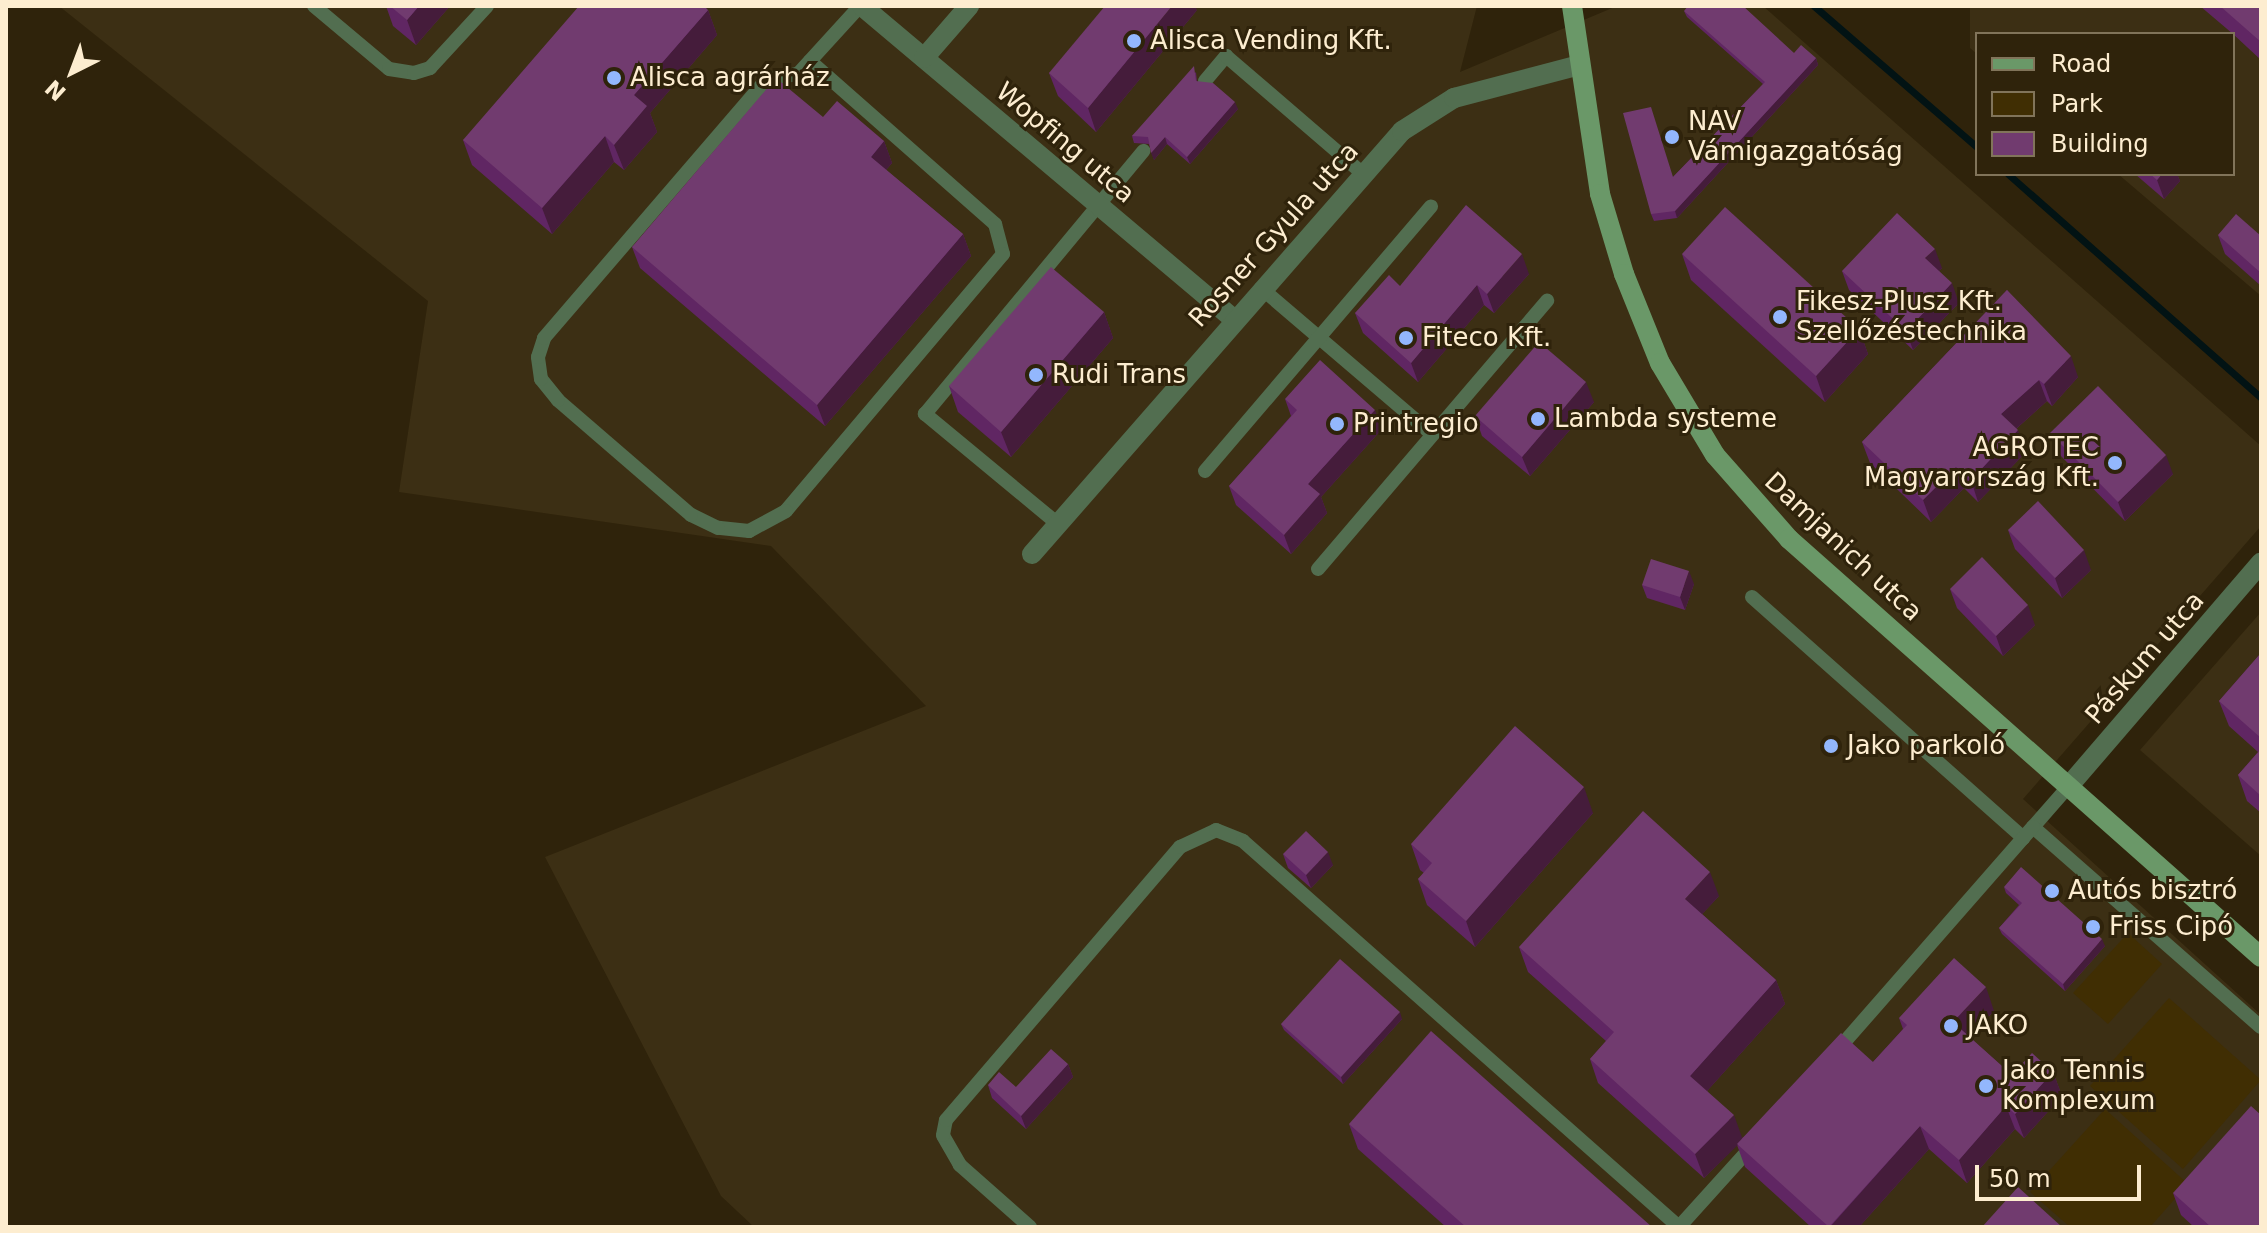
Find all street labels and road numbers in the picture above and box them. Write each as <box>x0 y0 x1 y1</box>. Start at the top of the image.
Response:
street label: Wopfing utca <box>989 76 1141 210</box>
street label: Rosner Gyula utca <box>1183 136 1365 334</box>
street label: Damjanich utca <box>1758 466 1928 628</box>
street label: Páskum utca <box>2079 585 2211 731</box>

